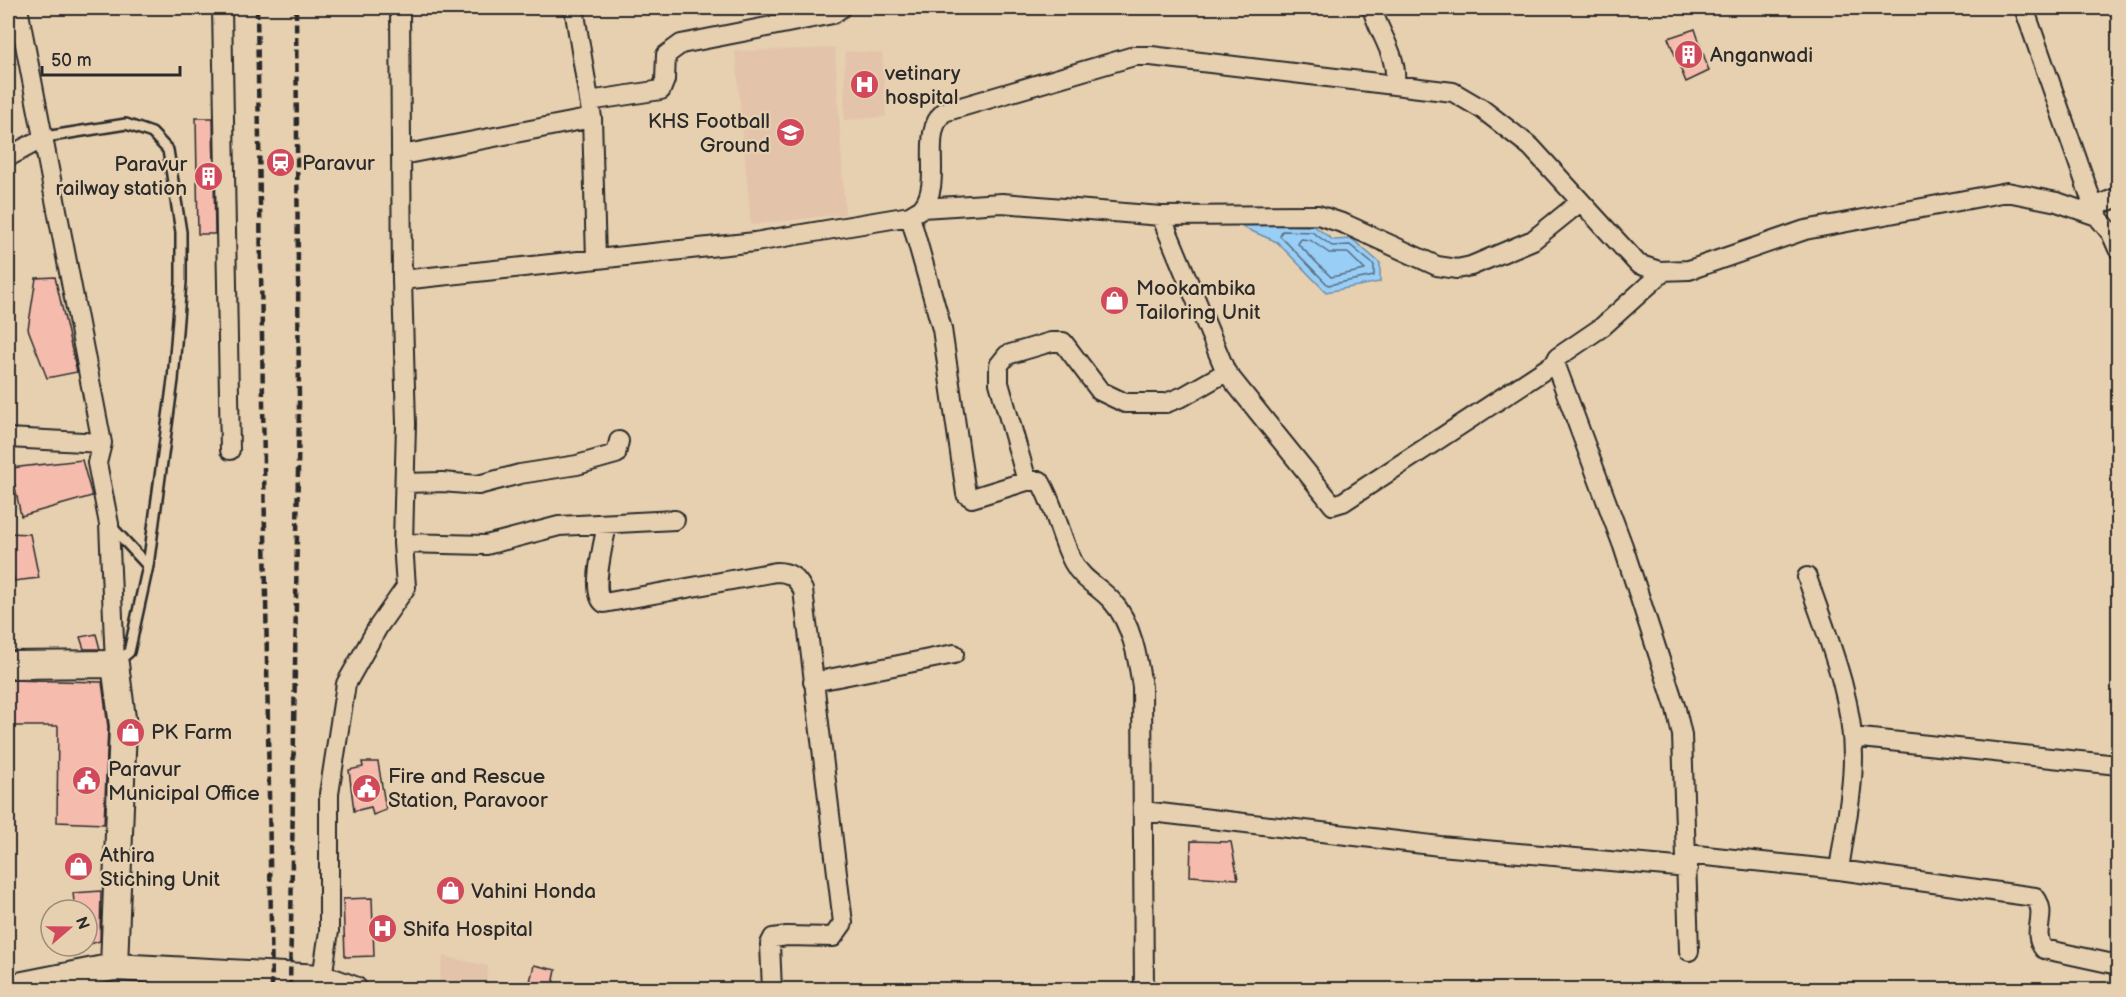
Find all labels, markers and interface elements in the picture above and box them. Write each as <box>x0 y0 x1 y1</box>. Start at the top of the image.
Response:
scale bar <box>42 39 180 77</box>
building icon: Anganwadi <box>1673 39 1705 71</box>
place label: Anganwadi <box>1710 43 1813 68</box>
text: 50 m <box>51 50 92 71</box>
place label: vetinary hospital <box>884 61 961 110</box>
hospital icon: vetinary hospital <box>848 69 880 101</box>
place label: KHS Football Ground <box>648 109 770 158</box>
school or university icon: KHS Football Ground <box>775 117 807 149</box>
station icon: Paravur <box>265 147 297 179</box>
place label: Paravur <box>302 151 375 176</box>
place label: Paravur railway station <box>55 152 187 201</box>
building icon: Paravur railway station <box>192 160 224 192</box>
place label: Mookambika Tailoring Unit <box>1136 276 1261 325</box>
shop icon: Mookambika Tailoring Unit <box>1099 284 1131 316</box>
shop icon: PK Farm <box>114 716 146 748</box>
place label: PK Farm <box>151 720 232 745</box>
place label: Paravur Municipal Office <box>108 757 260 806</box>
place label: Fire and Rescue Station, Paravoor <box>388 764 548 813</box>
public building icon: Paravur Municipal Office <box>71 765 103 797</box>
public building icon: Fire and Rescue Station, Paravoor <box>351 772 383 804</box>
place label: Athira Stiching Unit <box>100 843 221 892</box>
shop icon: Athira Stiching Unit <box>63 851 95 883</box>
shop icon: Vahini Honda <box>434 875 466 907</box>
place label: Vahini Honda <box>471 879 596 904</box>
north arrow <box>39 898 99 958</box>
hospital icon: Shifa Hospital <box>366 913 398 945</box>
text: N <box>71 914 93 932</box>
place label: Shifa Hospital <box>403 917 533 942</box>

